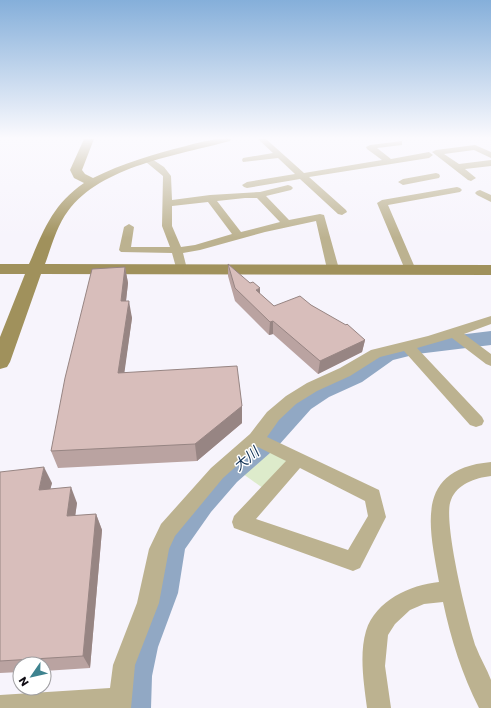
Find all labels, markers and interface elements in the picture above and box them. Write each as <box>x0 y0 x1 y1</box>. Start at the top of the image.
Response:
water label: 大川 <box>229 441 265 476</box>
north arrow <box>12 656 52 696</box>
text: N <box>15 674 33 689</box>

